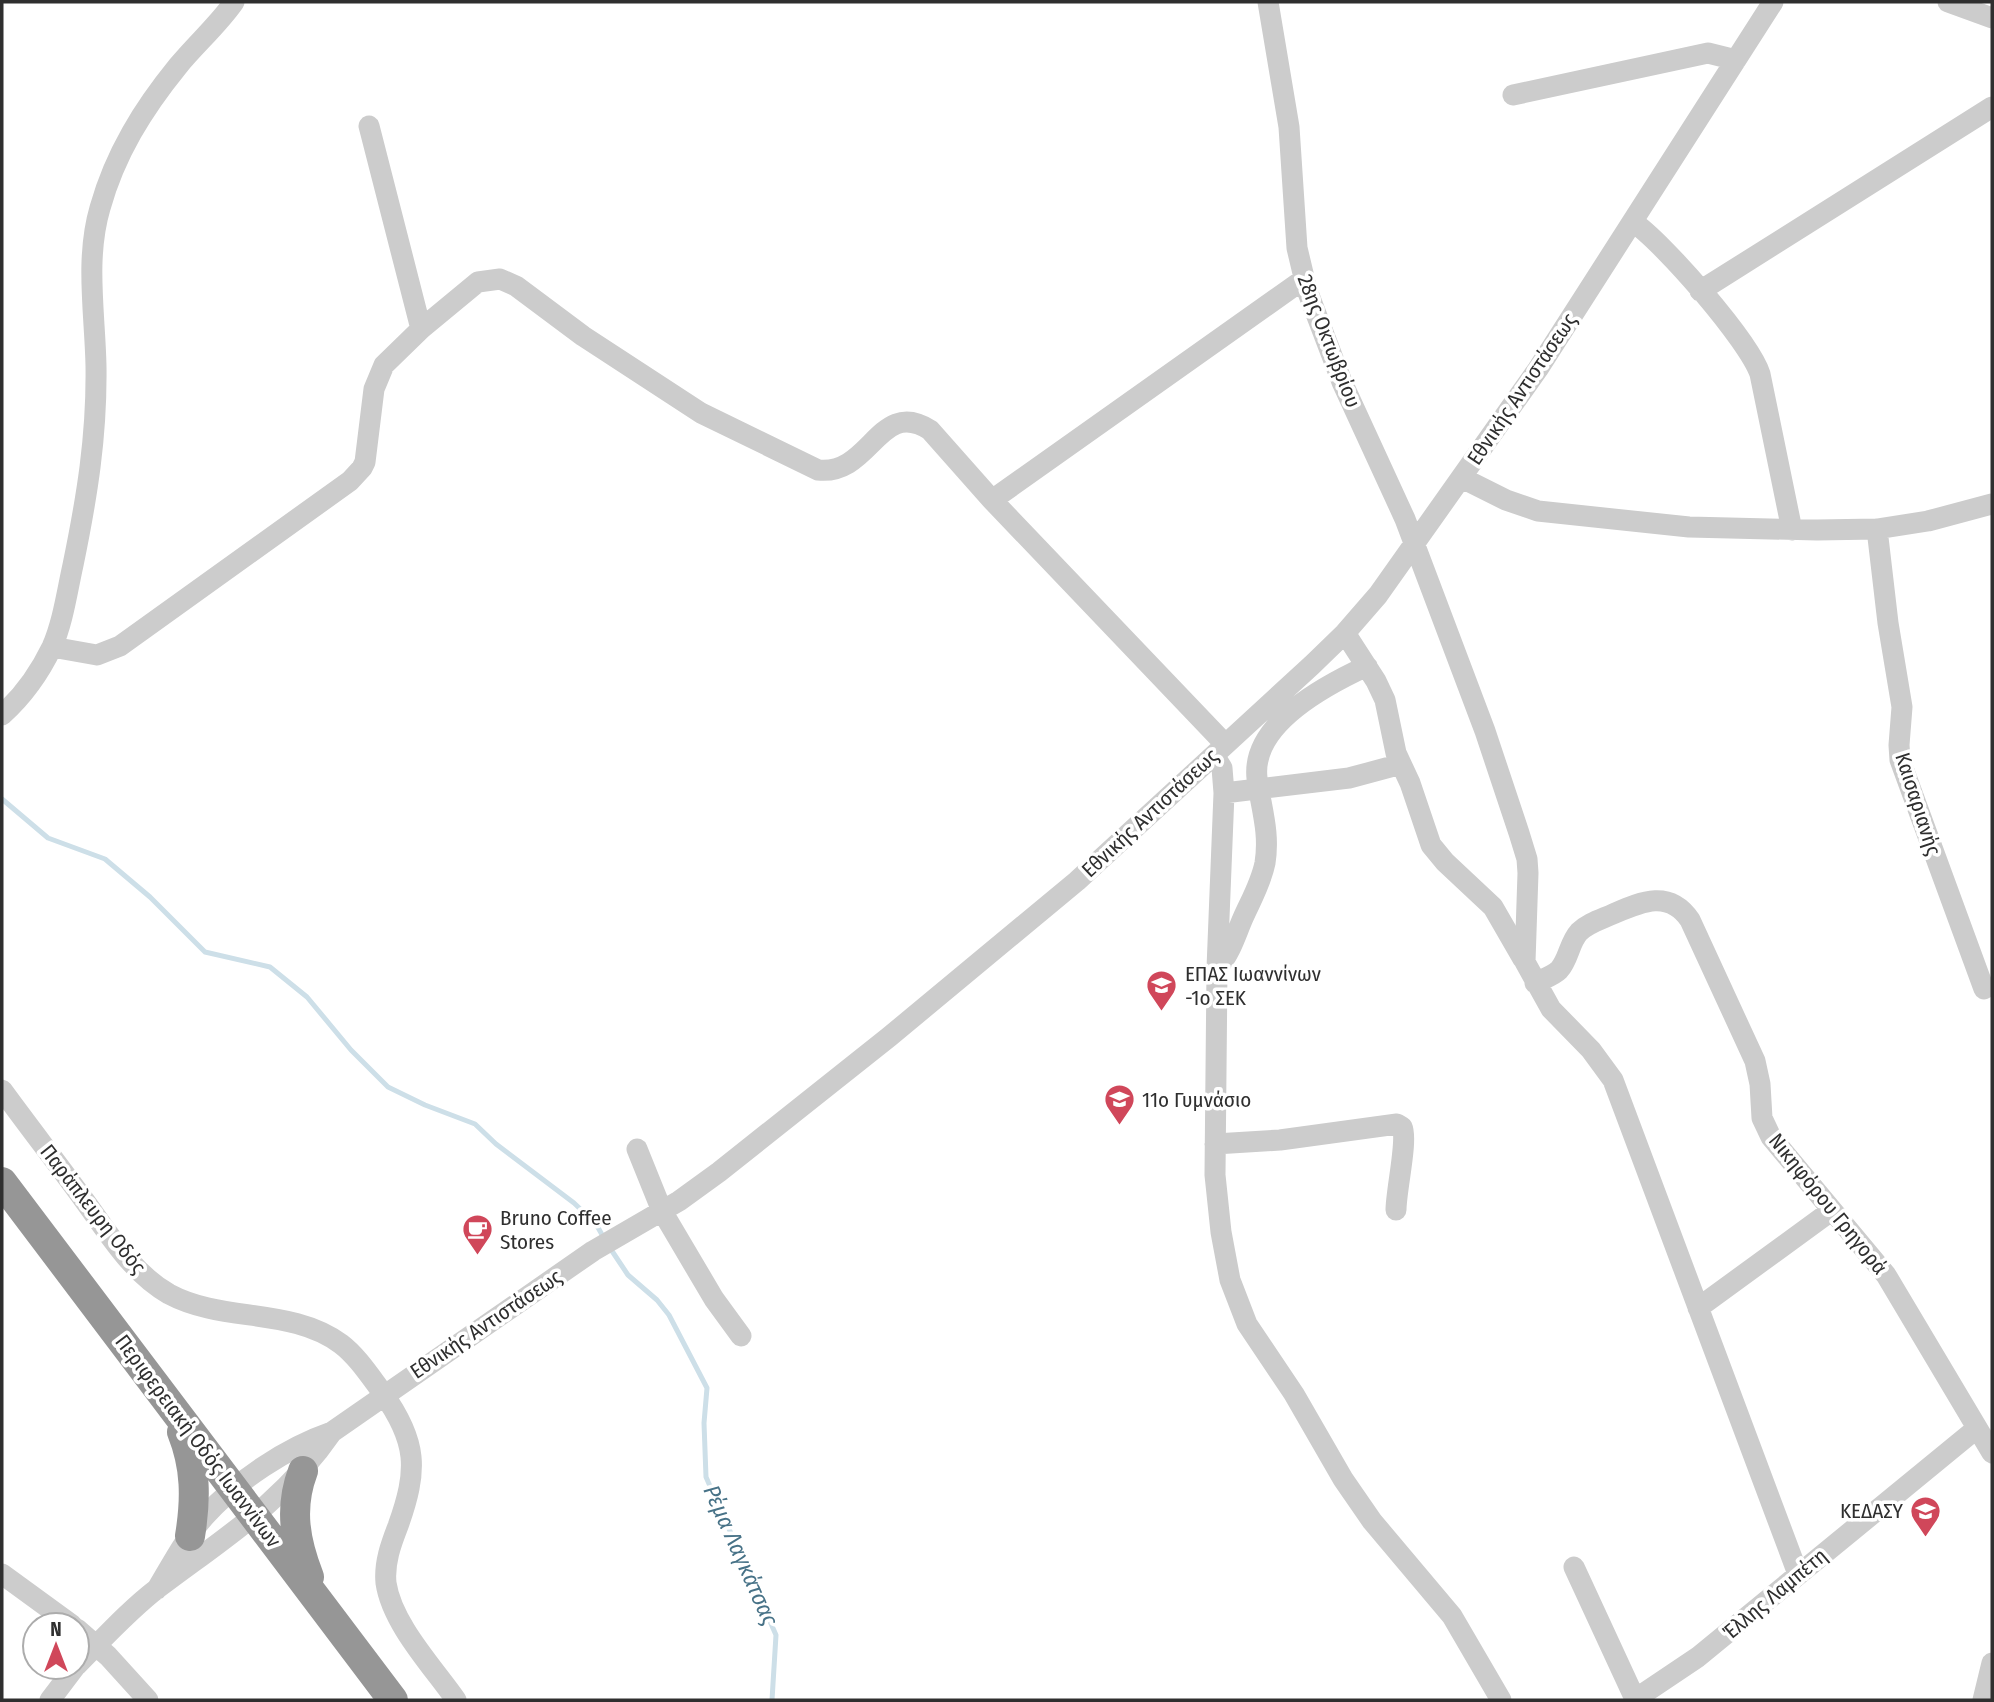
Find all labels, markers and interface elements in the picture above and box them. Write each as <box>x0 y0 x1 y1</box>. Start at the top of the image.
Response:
street label: 28ης Οκτωβρίου <box>1292 271 1366 411</box>
street label: Εθνικής Αντιστάσεως <box>1462 308 1582 470</box>
street label: Εθνικής Αντιστάσεως <box>1076 743 1224 883</box>
street label: Καισαριανής <box>1889 749 1947 859</box>
place label: ΕΠΑΣ Ιωαννίνων -1ο ΣΕΚ <box>1185 961 1321 1011</box>
school or university icon: ΕΠΑΣ Ιωαννίνων -1ο ΣΕΚ <box>1145 969 1179 1013</box>
school or university icon: 11o Γυμνάσιο <box>1102 1083 1136 1127</box>
place label: 11o Γυμνάσιο <box>1142 1087 1251 1113</box>
street label: Νικηφόρου Γρηγορά <box>1763 1128 1893 1280</box>
street label: Παράπλευρη Οδός <box>34 1139 152 1279</box>
place label: Bruno Coffee Stores <box>500 1205 612 1255</box>
cafe icon: Bruno Coffee Stores <box>460 1213 494 1257</box>
street label: Εθνικής Αντιστάσεως <box>405 1264 567 1384</box>
street label: Περιφερειακή Οδός Ιωαννίνων <box>109 1329 287 1553</box>
water label: Ρέμα Λαγκάτσας <box>698 1480 785 1631</box>
school or university icon: ΚΕΔΑΣΥ <box>1909 1494 1943 1538</box>
place label: ΚΕΔΑΣΥ <box>1840 1498 1904 1524</box>
street label: Έλλης Λαμπέτη <box>1717 1543 1833 1645</box>
north arrow <box>21 1611 91 1681</box>
text: N <box>50 1618 62 1641</box>

